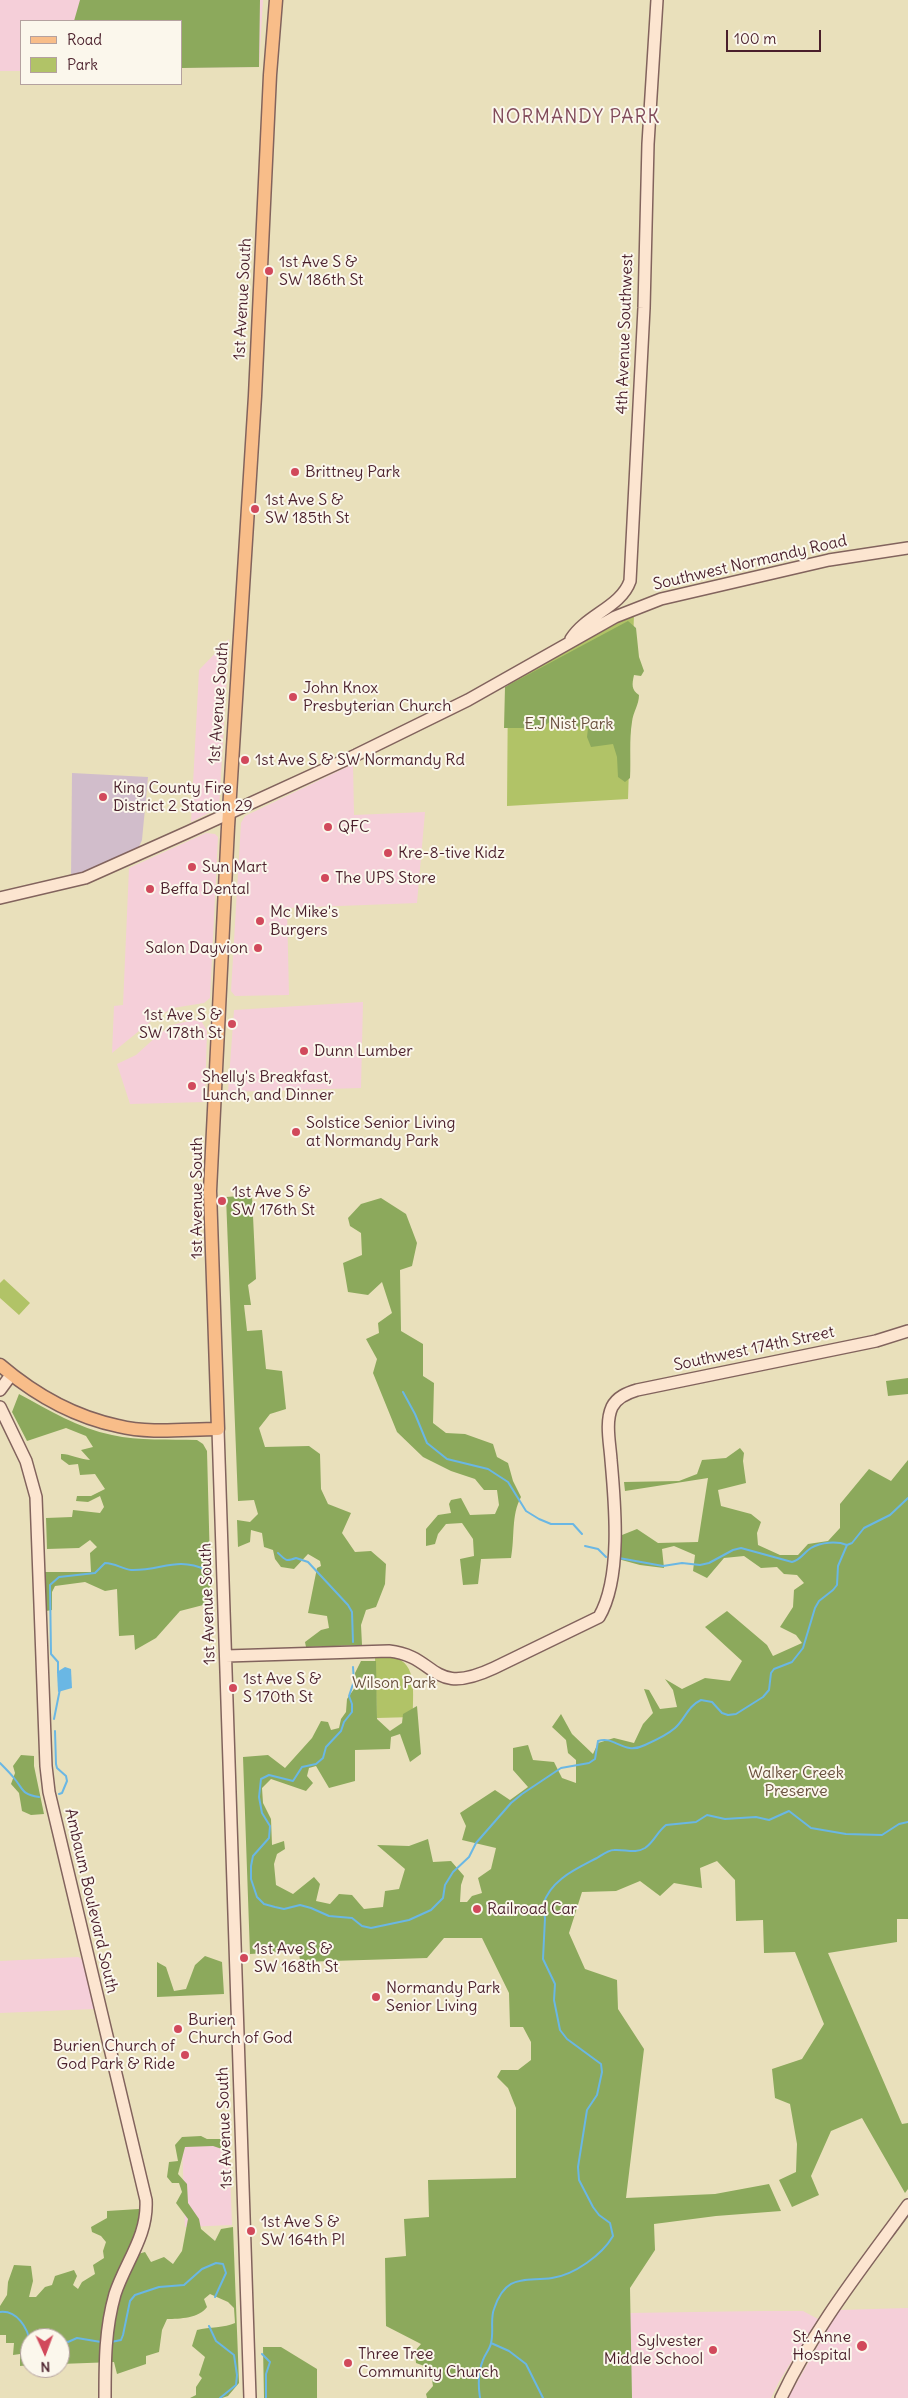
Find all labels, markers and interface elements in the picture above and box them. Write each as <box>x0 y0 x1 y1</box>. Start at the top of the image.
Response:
legend <box>20 20 182 85</box>
scale bar <box>728 20 823 52</box>
text: 100 m <box>734 29 776 48</box>
text: Road <box>67 30 102 49</box>
text: Park <box>67 55 98 74</box>
district label: NORMANDY PARK <box>490 107 662 129</box>
street label: 1st Avenue South <box>230 238 256 360</box>
place label: 1st Ave S & SW 186th St <box>279 252 363 290</box>
street label: 4th Avenue Southwest <box>613 253 637 415</box>
marker: 1st Ave S & SW 186th St <box>263 265 275 277</box>
place label: Brittney Park <box>305 462 400 482</box>
marker: Brittney Park <box>289 466 301 478</box>
place label: 1st Ave S & SW 185th St <box>265 490 349 528</box>
marker: 1st Ave S & SW 185th St <box>249 503 261 515</box>
street label: Southwest Normandy Road <box>651 531 849 595</box>
street label: 1st Avenue South <box>205 641 233 765</box>
place label: John Knox Presbyterian Church <box>303 678 451 716</box>
marker: John Knox Presbyterian Church <box>287 691 299 703</box>
park label: E.J Nist Park <box>525 714 613 734</box>
place label: 1st Ave S & SW Normandy Rd <box>255 750 465 770</box>
marker: 1st Ave S & SW Normandy Rd <box>239 754 251 766</box>
place label: King County Fire District 2 Station 29 <box>113 778 253 816</box>
marker: King County Fire District 2 Station 29 <box>97 791 109 803</box>
place label: QFC <box>338 817 370 837</box>
marker: QFC <box>322 821 334 833</box>
place label: Kre-8-tive Kidz <box>398 843 505 863</box>
marker: Kre-8-tive Kidz <box>382 847 394 859</box>
place label: Sun Mart <box>202 857 267 877</box>
marker: Sun Mart <box>186 861 198 873</box>
place label: The UPS Store <box>335 868 436 888</box>
marker: The UPS Store <box>319 872 331 884</box>
place label: Beffa Dental <box>160 879 249 899</box>
marker: Beffa Dental <box>144 883 156 895</box>
place label: Mc Mike's Burgers <box>270 902 338 940</box>
marker: Mc Mike's Burgers <box>254 915 266 927</box>
place label: Salon Dayvion <box>145 938 248 958</box>
marker: Salon Dayvion <box>252 942 264 954</box>
place label: 1st Ave S & SW 178th St <box>139 1005 222 1043</box>
marker: 1st Ave S & SW 178th St <box>226 1018 238 1030</box>
place label: Dunn Lumber <box>314 1041 413 1061</box>
marker: Dunn Lumber <box>298 1045 310 1057</box>
place label: Shelly's Breakfast, Lunch, and Dinner <box>202 1067 334 1105</box>
marker: Shelly's Breakfast, Lunch, and Dinner <box>186 1080 198 1092</box>
place label: Solstice Senior Living at Normandy Park <box>306 1113 456 1151</box>
marker: Solstice Senior Living at Normandy Park <box>290 1126 302 1138</box>
street label: 1st Avenue South <box>187 1137 207 1259</box>
place label: 1st Ave S & SW 176th St <box>232 1182 315 1220</box>
marker: 1st Ave S & SW 176th St <box>216 1195 228 1207</box>
street label: Southwest 174th Street <box>672 1323 836 1375</box>
street label: 1st Avenue South <box>196 1543 220 1665</box>
place label: 1st Ave S & S 170th St <box>243 1669 321 1707</box>
park label: Wilson Park <box>352 1673 436 1693</box>
marker: 1st Ave S & S 170th St <box>227 1682 239 1694</box>
park label: Walker Creek Preserve <box>748 1763 844 1801</box>
street label: Ambaum Boulevard South <box>60 1807 122 1995</box>
place label: Railroad Car <box>487 1899 577 1919</box>
marker: Railroad Car <box>471 1903 483 1915</box>
place label: 1st Ave S & SW 168th St <box>254 1939 338 1977</box>
marker: 1st Ave S & SW 168th St <box>238 1952 250 1964</box>
place label: Normandy Park Senior Living <box>386 1978 500 2016</box>
marker: Normandy Park Senior Living <box>370 1991 382 2003</box>
place label: Burien Church of God <box>188 2010 292 2048</box>
marker: Burien Church of God <box>172 2023 184 2035</box>
place label: Burien Church of God Park & Ride <box>53 2036 175 2074</box>
marker: Burien Church of God Park & Ride <box>179 2049 191 2061</box>
street label: 1st Avenue South <box>213 2067 237 2189</box>
place label: 1st Ave S & SW 164th Pl <box>261 2212 345 2250</box>
marker: 1st Ave S & SW 164th Pl <box>245 2225 257 2237</box>
place label: St. Anne Hospital <box>792 2327 851 2365</box>
north arrow <box>20 2328 70 2378</box>
place label: Sylvester Middle School <box>604 2331 703 2369</box>
marker: St. Anne Hospital <box>855 2339 869 2353</box>
place label: Three Tree Community Church <box>358 2344 499 2382</box>
marker: Sylvester Middle School <box>707 2344 719 2356</box>
marker: Three Tree Community Church <box>342 2357 354 2369</box>
text: N <box>40 2358 51 2376</box>

